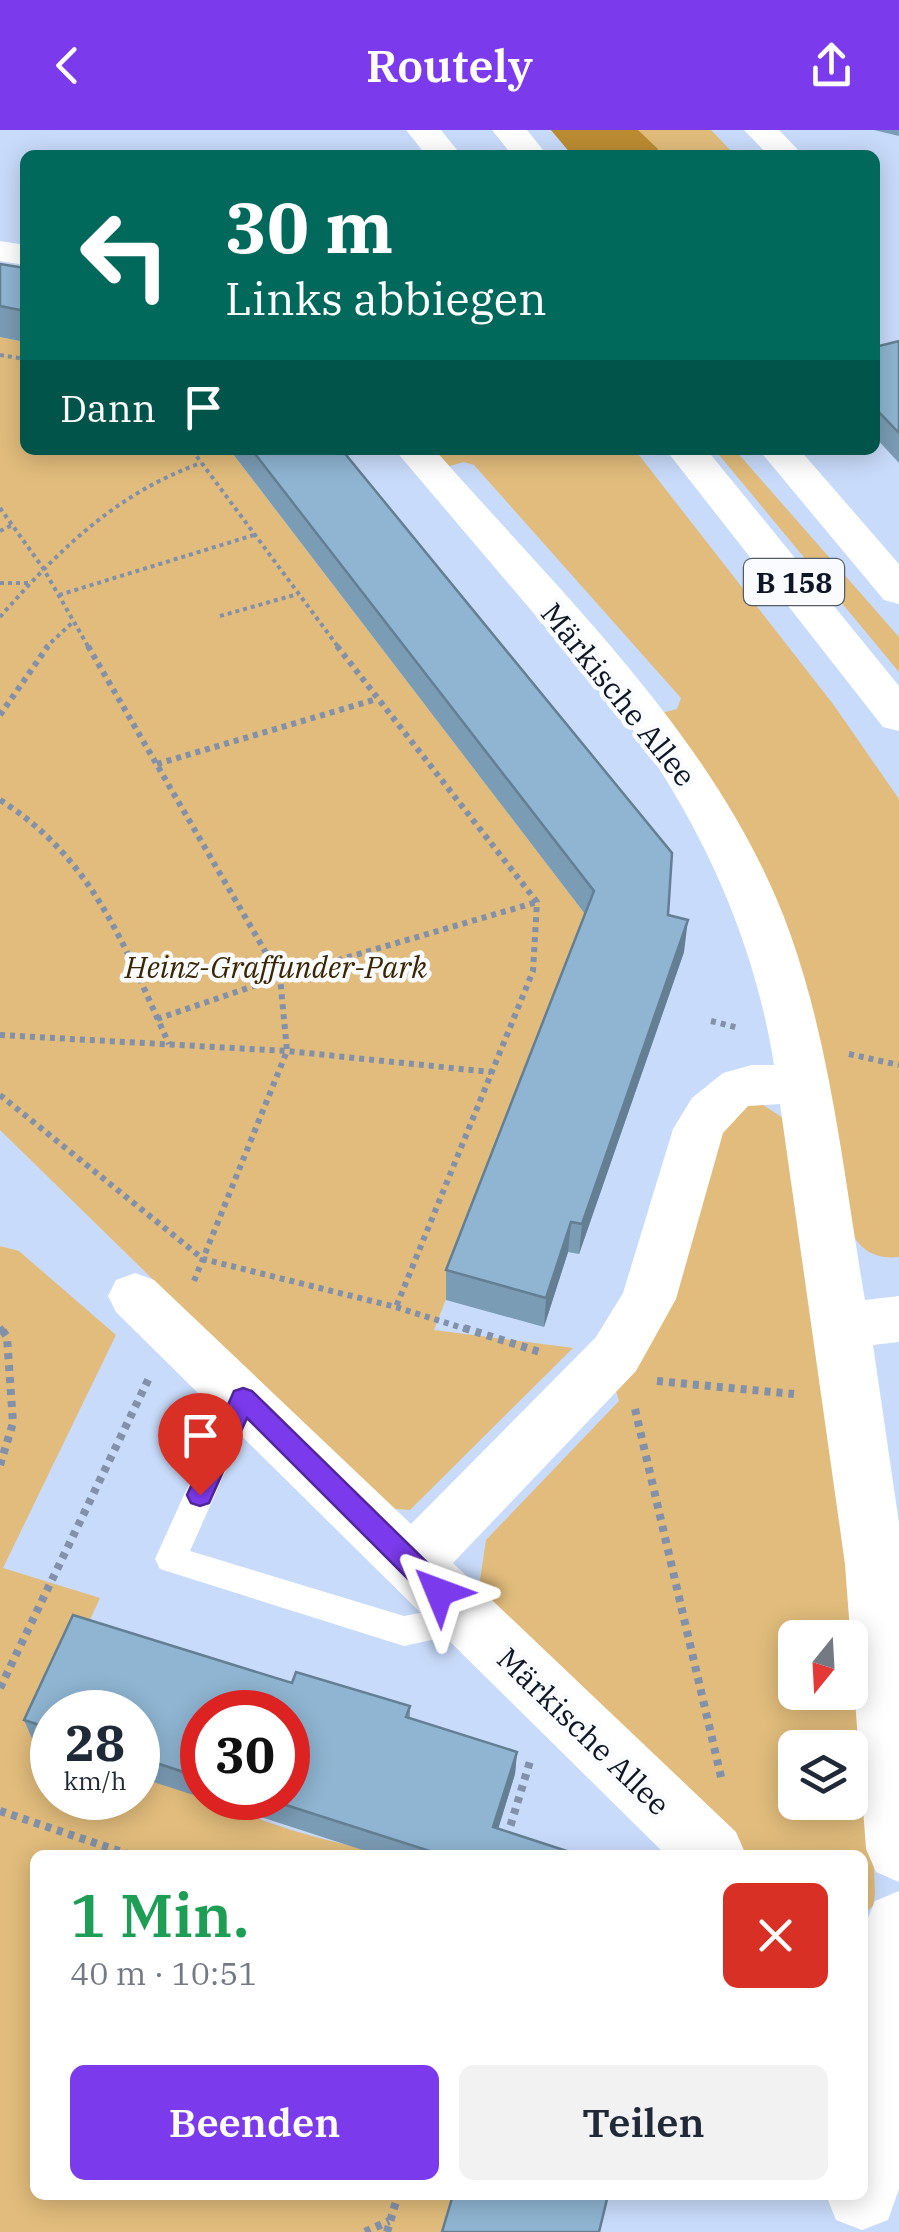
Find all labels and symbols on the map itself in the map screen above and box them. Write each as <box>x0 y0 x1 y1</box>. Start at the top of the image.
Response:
road number: B 158 <box>744 559 844 605</box>
street label: Märkische Allee <box>533 594 705 794</box>
park label: Heinz-Graffunder-Park <box>124 947 427 986</box>
pin <box>158 1393 243 1496</box>
position arrow <box>387 1540 491 1644</box>
north arrow <box>778 1620 868 1710</box>
street label: Märkische Allee <box>489 1639 679 1823</box>
speed limit sign: 30 <box>180 1690 310 1820</box>

